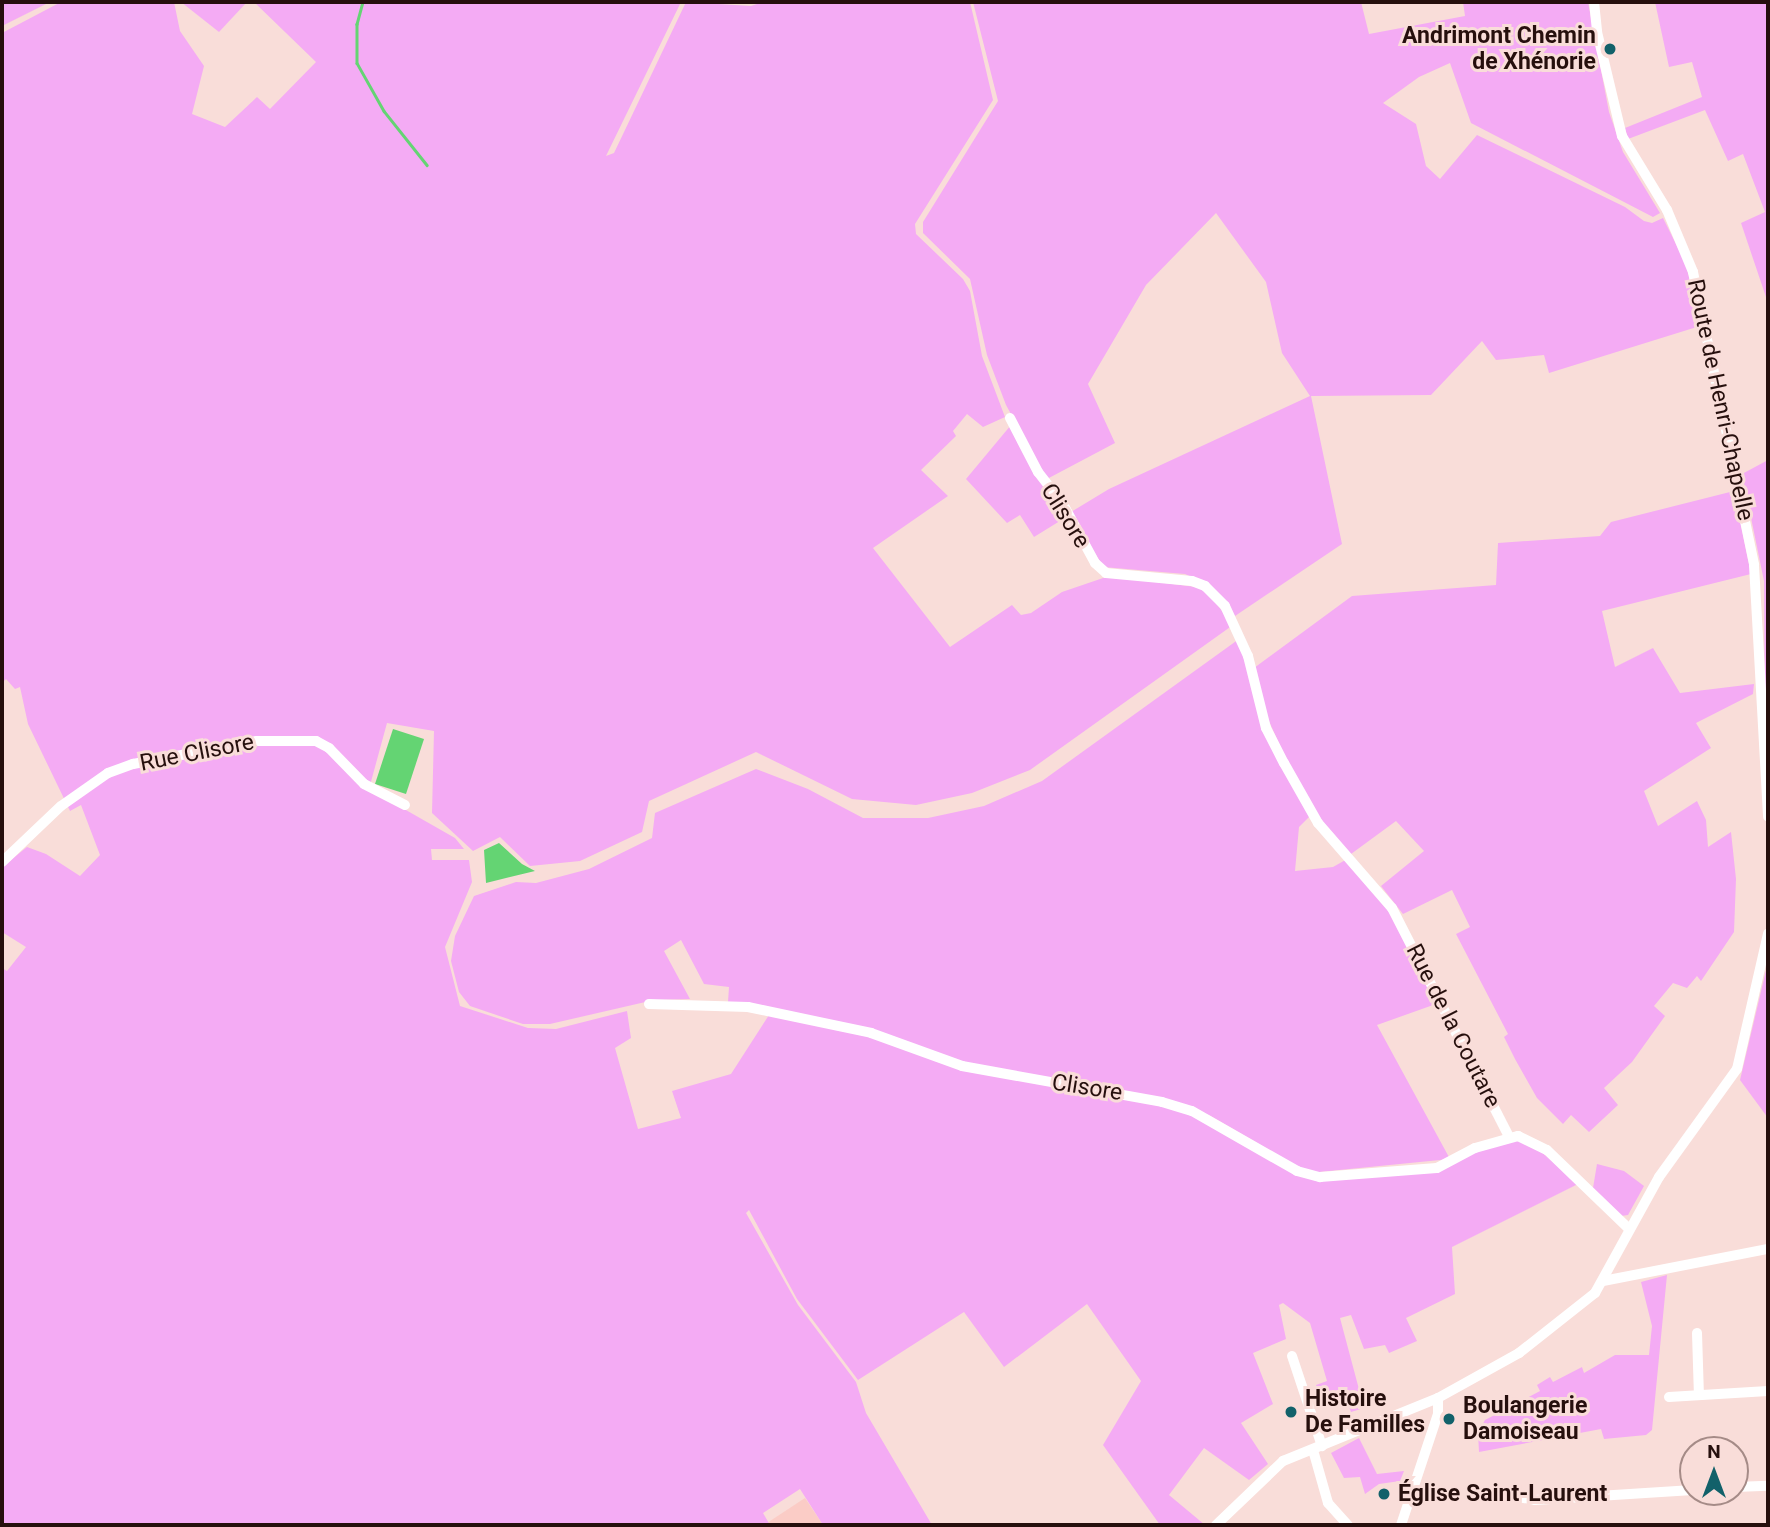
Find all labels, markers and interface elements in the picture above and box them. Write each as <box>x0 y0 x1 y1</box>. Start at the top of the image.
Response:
place label: Andrimont Chemin de Xhénorie <box>1402 22 1596 76</box>
marker: Andrimont Chemin de Xhénorie <box>1602 41 1618 57</box>
street label: Route de Henri-Chapelle <box>1681 277 1759 523</box>
street label: Clisore <box>1035 479 1095 553</box>
street label: Rue Clisore <box>138 728 256 778</box>
street label: Rue de la Coutare <box>1400 940 1506 1112</box>
street label: Clisore <box>1050 1069 1124 1107</box>
place label: Histoire De Familles <box>1305 1385 1425 1439</box>
place label: Boulangerie Damoiseau <box>1463 1392 1587 1446</box>
marker: Histoire De Familles <box>1283 1404 1299 1420</box>
marker: Boulangerie Damoiseau <box>1441 1411 1457 1427</box>
north arrow <box>1679 1436 1749 1506</box>
text: N <box>1707 1440 1721 1463</box>
place label: Église Saint-Laurent <box>1398 1480 1607 1508</box>
marker: Église Saint-Laurent <box>1376 1486 1392 1502</box>

